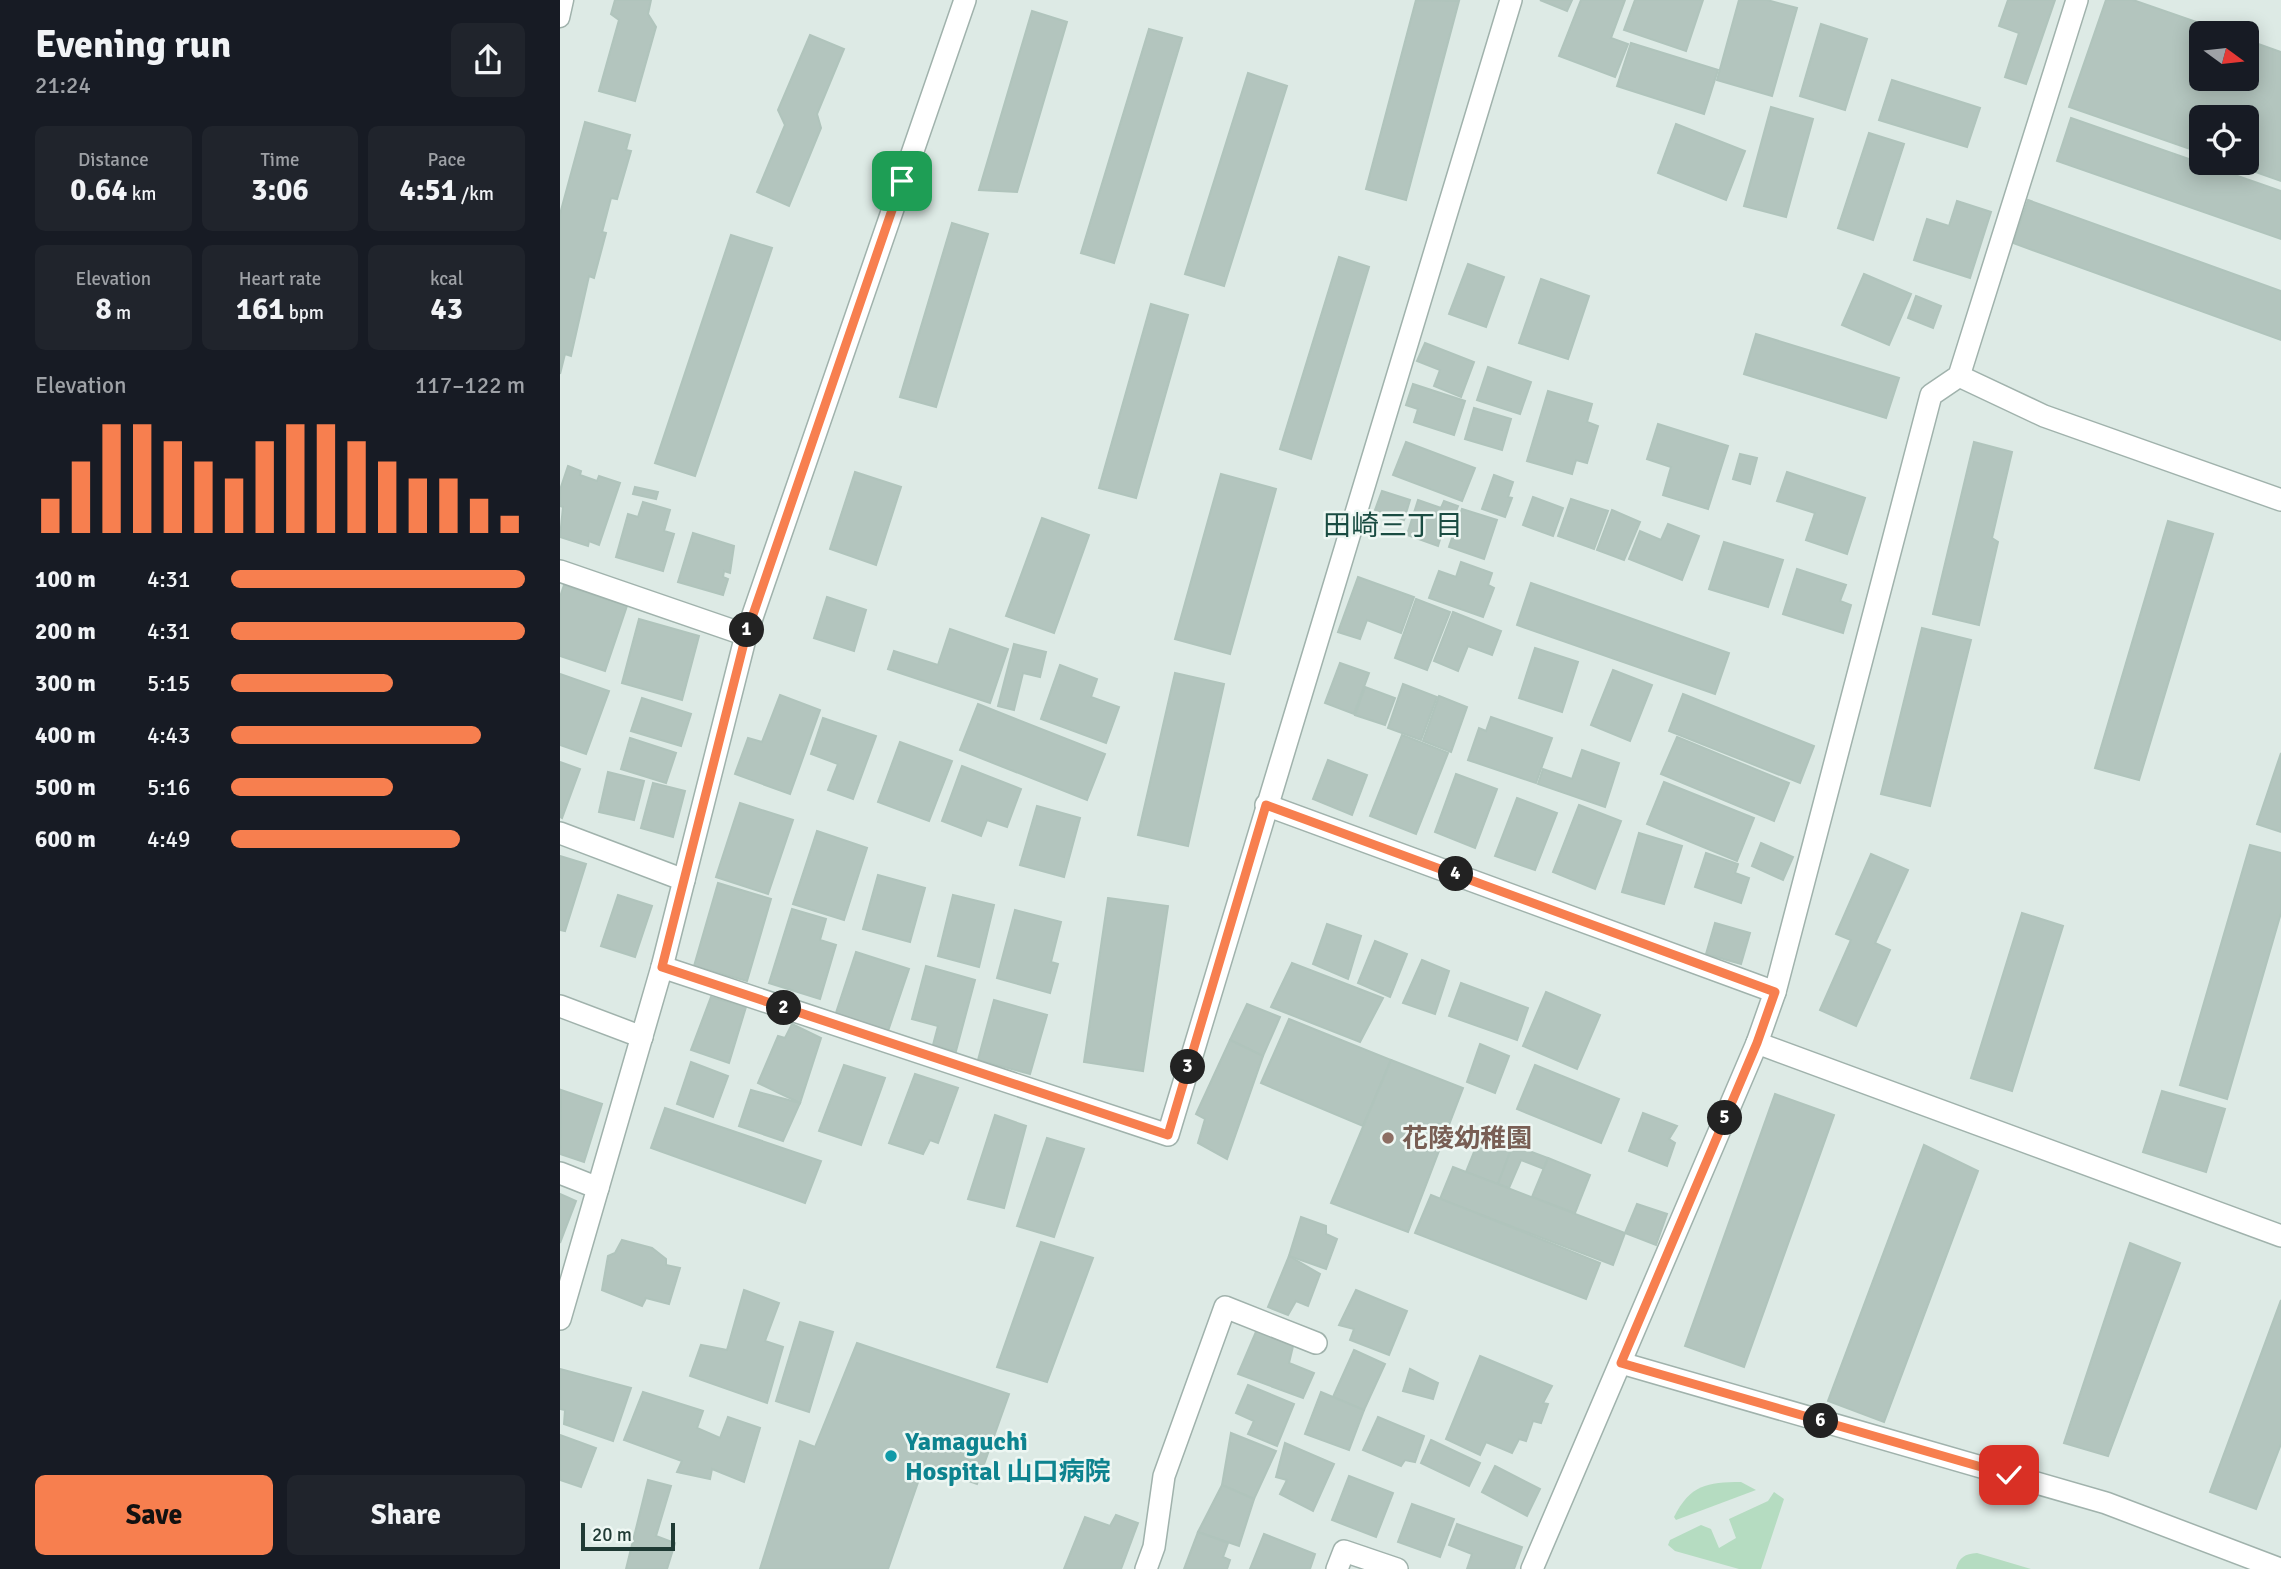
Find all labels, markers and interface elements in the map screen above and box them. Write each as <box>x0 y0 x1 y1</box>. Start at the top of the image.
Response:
text: Evening run <box>35 21 231 68</box>
north arrow <box>2189 21 2259 91</box>
map controls <box>2189 21 2259 175</box>
button: share <box>451 23 525 97</box>
text: 21:24 <box>35 71 91 100</box>
button: locate <box>2189 105 2259 175</box>
text: Distance <box>78 148 149 172</box>
text: Time <box>260 148 300 172</box>
text: Pace <box>428 148 466 172</box>
pin <box>872 151 932 211</box>
icon: arrive <box>883 162 921 200</box>
text: 0.64 <box>70 172 128 209</box>
text: 3:06 <box>251 172 309 209</box>
text: 4:51 <box>400 172 457 209</box>
text: km <box>128 182 156 206</box>
text: /km <box>457 182 494 206</box>
text: Elevation <box>75 267 151 291</box>
text: Heart rate <box>239 267 321 291</box>
text: kcal <box>430 267 463 291</box>
text: 8 <box>96 291 112 328</box>
text: 161 <box>236 291 285 328</box>
text: 43 <box>430 291 463 328</box>
text: m <box>112 301 131 325</box>
text: bpm <box>285 301 324 325</box>
text: Elevation <box>35 371 127 400</box>
text: 117–122 m <box>415 371 525 400</box>
district label: 田崎三丁目 <box>1323 509 1463 543</box>
text: 100 m <box>35 565 96 594</box>
text: 4:31 <box>147 565 190 594</box>
pin: 1 <box>730 612 764 648</box>
text: 200 m <box>35 617 96 646</box>
text: 4:31 <box>147 617 190 646</box>
text: 1 <box>741 617 752 641</box>
text: 300 m <box>35 669 96 698</box>
text: 5:15 <box>147 669 190 698</box>
text: 400 m <box>35 721 96 750</box>
text: 4:43 <box>147 721 190 750</box>
text: 500 m <box>35 773 96 802</box>
text: 5:16 <box>147 773 190 802</box>
text: 600 m <box>35 825 96 854</box>
text: 4:49 <box>147 825 190 854</box>
pin: 4 <box>1438 856 1474 892</box>
text: 4 <box>1450 861 1461 885</box>
pin: 2 <box>766 990 802 1026</box>
text: 2 <box>778 995 789 1019</box>
pin: 3 <box>1170 1050 1206 1084</box>
text: 3 <box>1182 1054 1193 1078</box>
pin: 5 <box>1708 1100 1742 1136</box>
text: 5 <box>1719 1105 1730 1129</box>
place label: 花陵幼稚園 <box>1402 1123 1532 1155</box>
marker: 花陵幼稚園 <box>1380 1130 1396 1146</box>
pin: 6 <box>1804 1404 1838 1438</box>
text: 6 <box>1815 1408 1826 1432</box>
place label: Yamaguchi Hospital 山口病院 <box>904 1426 1110 1488</box>
pin <box>1979 1445 2039 1505</box>
marker: Yamaguchi Hospital 山口病院 <box>883 1448 899 1464</box>
icon: check <box>1990 1456 2028 1494</box>
button: Save <box>35 1475 273 1555</box>
button: Share <box>287 1475 525 1555</box>
scale bar <box>581 1520 676 1552</box>
text: 20 m <box>592 1523 632 1547</box>

